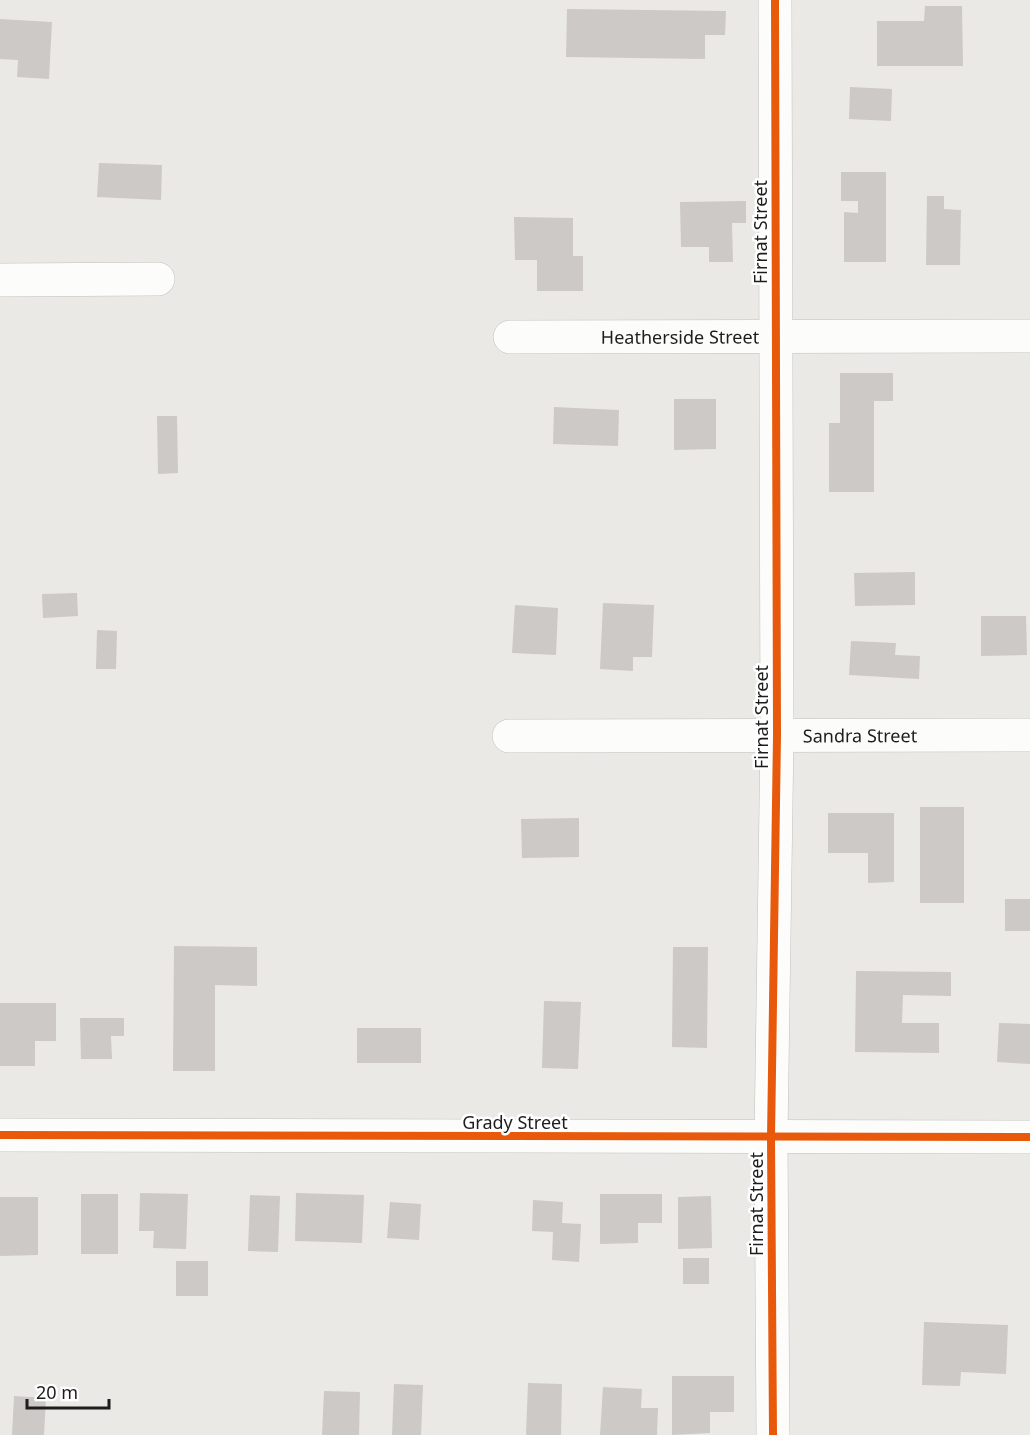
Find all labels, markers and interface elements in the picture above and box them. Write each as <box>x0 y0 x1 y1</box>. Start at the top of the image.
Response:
street label: Firnat Street <box>748 179 772 284</box>
street label: Heatherside Street <box>601 325 760 349</box>
street label: Firnat Street <box>749 664 773 769</box>
street label: Sandra Street <box>803 723 918 747</box>
street label: Grady Street <box>462 1110 568 1134</box>
street label: Firnat Street <box>744 1151 768 1256</box>
scale bar <box>27 1372 110 1410</box>
text: 20 m <box>36 1380 78 1404</box>

